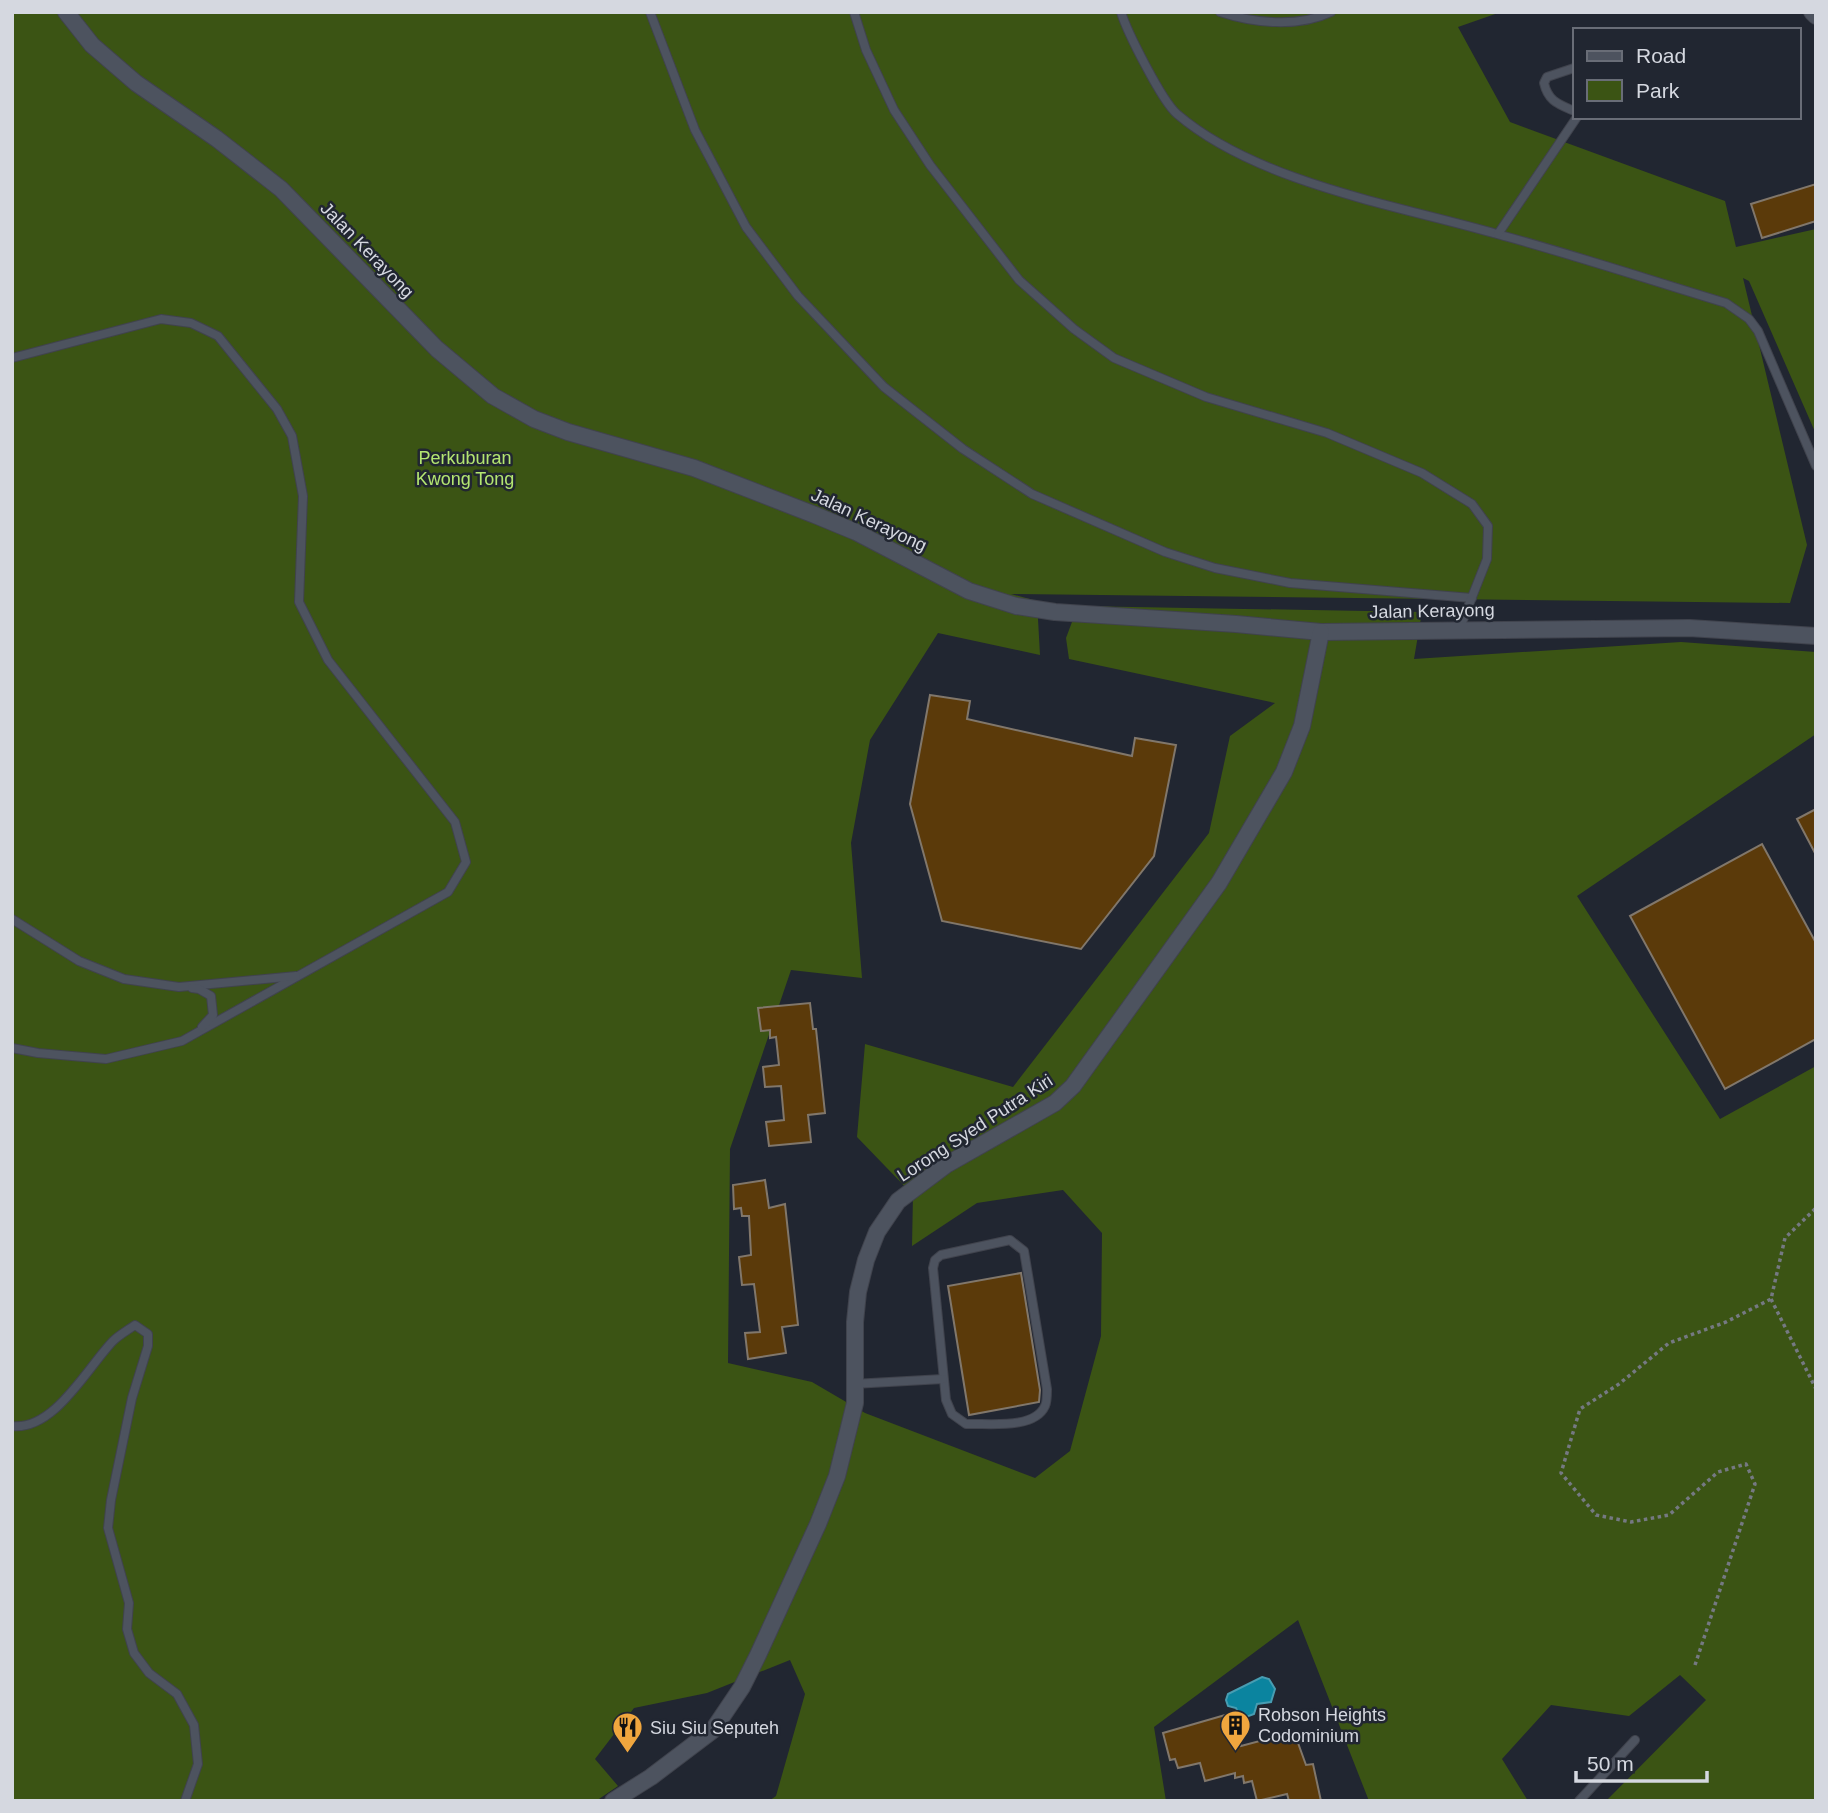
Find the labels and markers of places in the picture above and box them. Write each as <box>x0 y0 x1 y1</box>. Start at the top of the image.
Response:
place label: Robson Heights Codominium <box>1258 1705 1386 1746</box>
building icon: Robson Heights Codominium <box>1218 1708 1252 1752</box>
restaurant icon: Siu Siu Seputeh <box>610 1711 644 1755</box>
place label: Siu Siu Seputeh <box>650 1718 779 1738</box>

